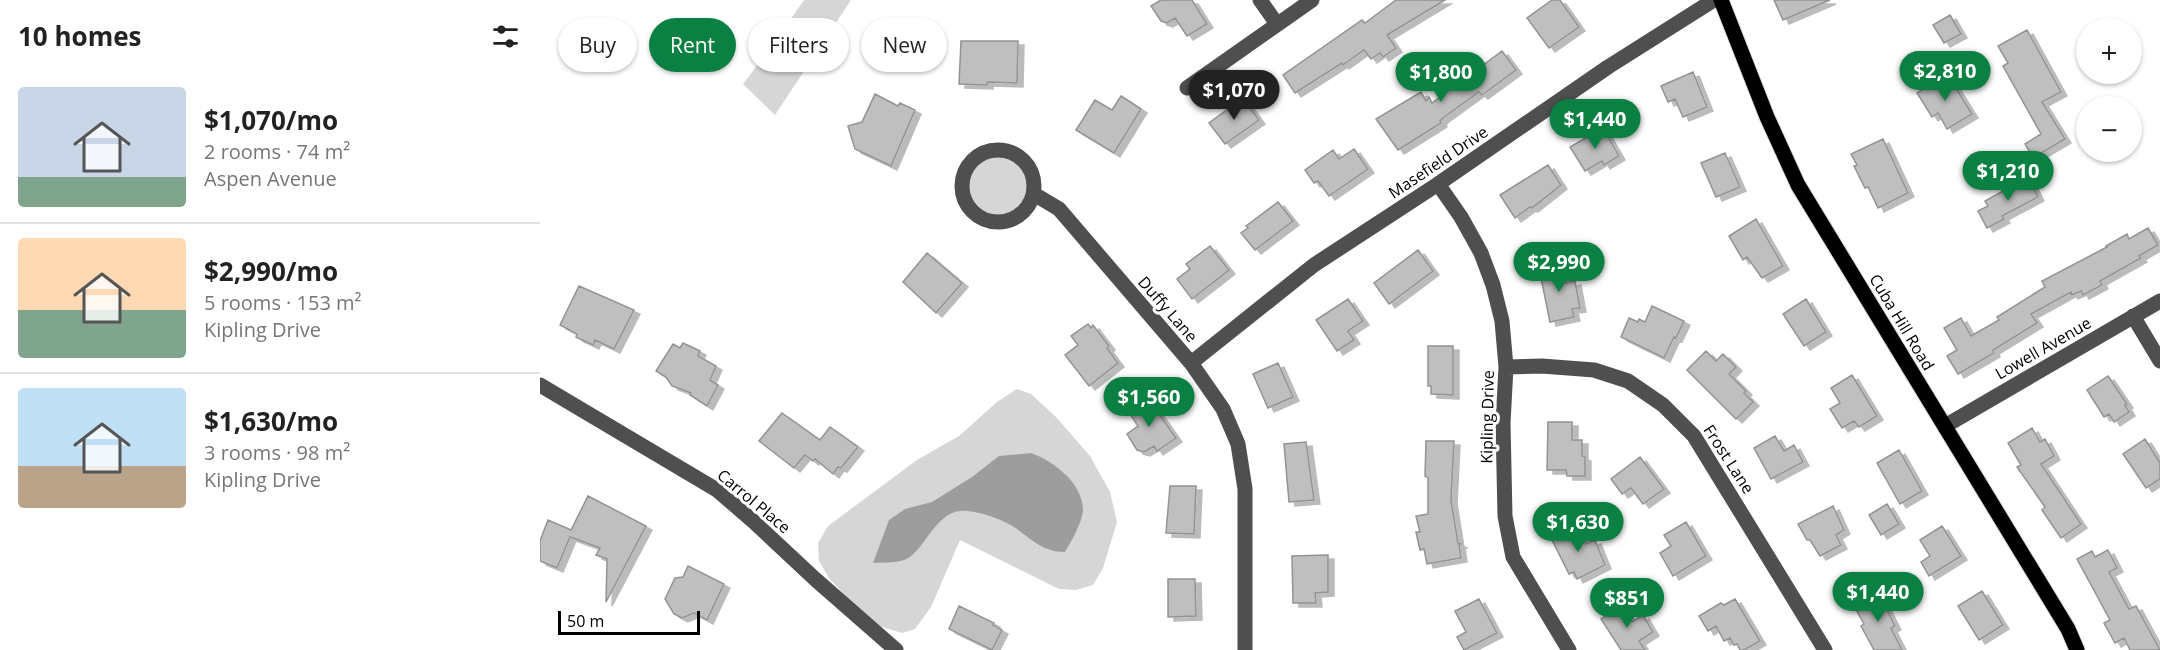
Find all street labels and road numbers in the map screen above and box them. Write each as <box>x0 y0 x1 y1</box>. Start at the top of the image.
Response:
street label: Masefield Drive <box>1384 121 1492 203</box>
street label: Cuba Hill Road <box>1865 270 1939 374</box>
street label: Duffy Lane <box>1133 271 1203 347</box>
street label: Lowell Avenue <box>1991 312 2095 384</box>
street label: Kipling Drive <box>1475 370 1499 464</box>
street label: Frost Lane <box>1699 420 1759 498</box>
street label: Carrol Place <box>713 464 795 538</box>

